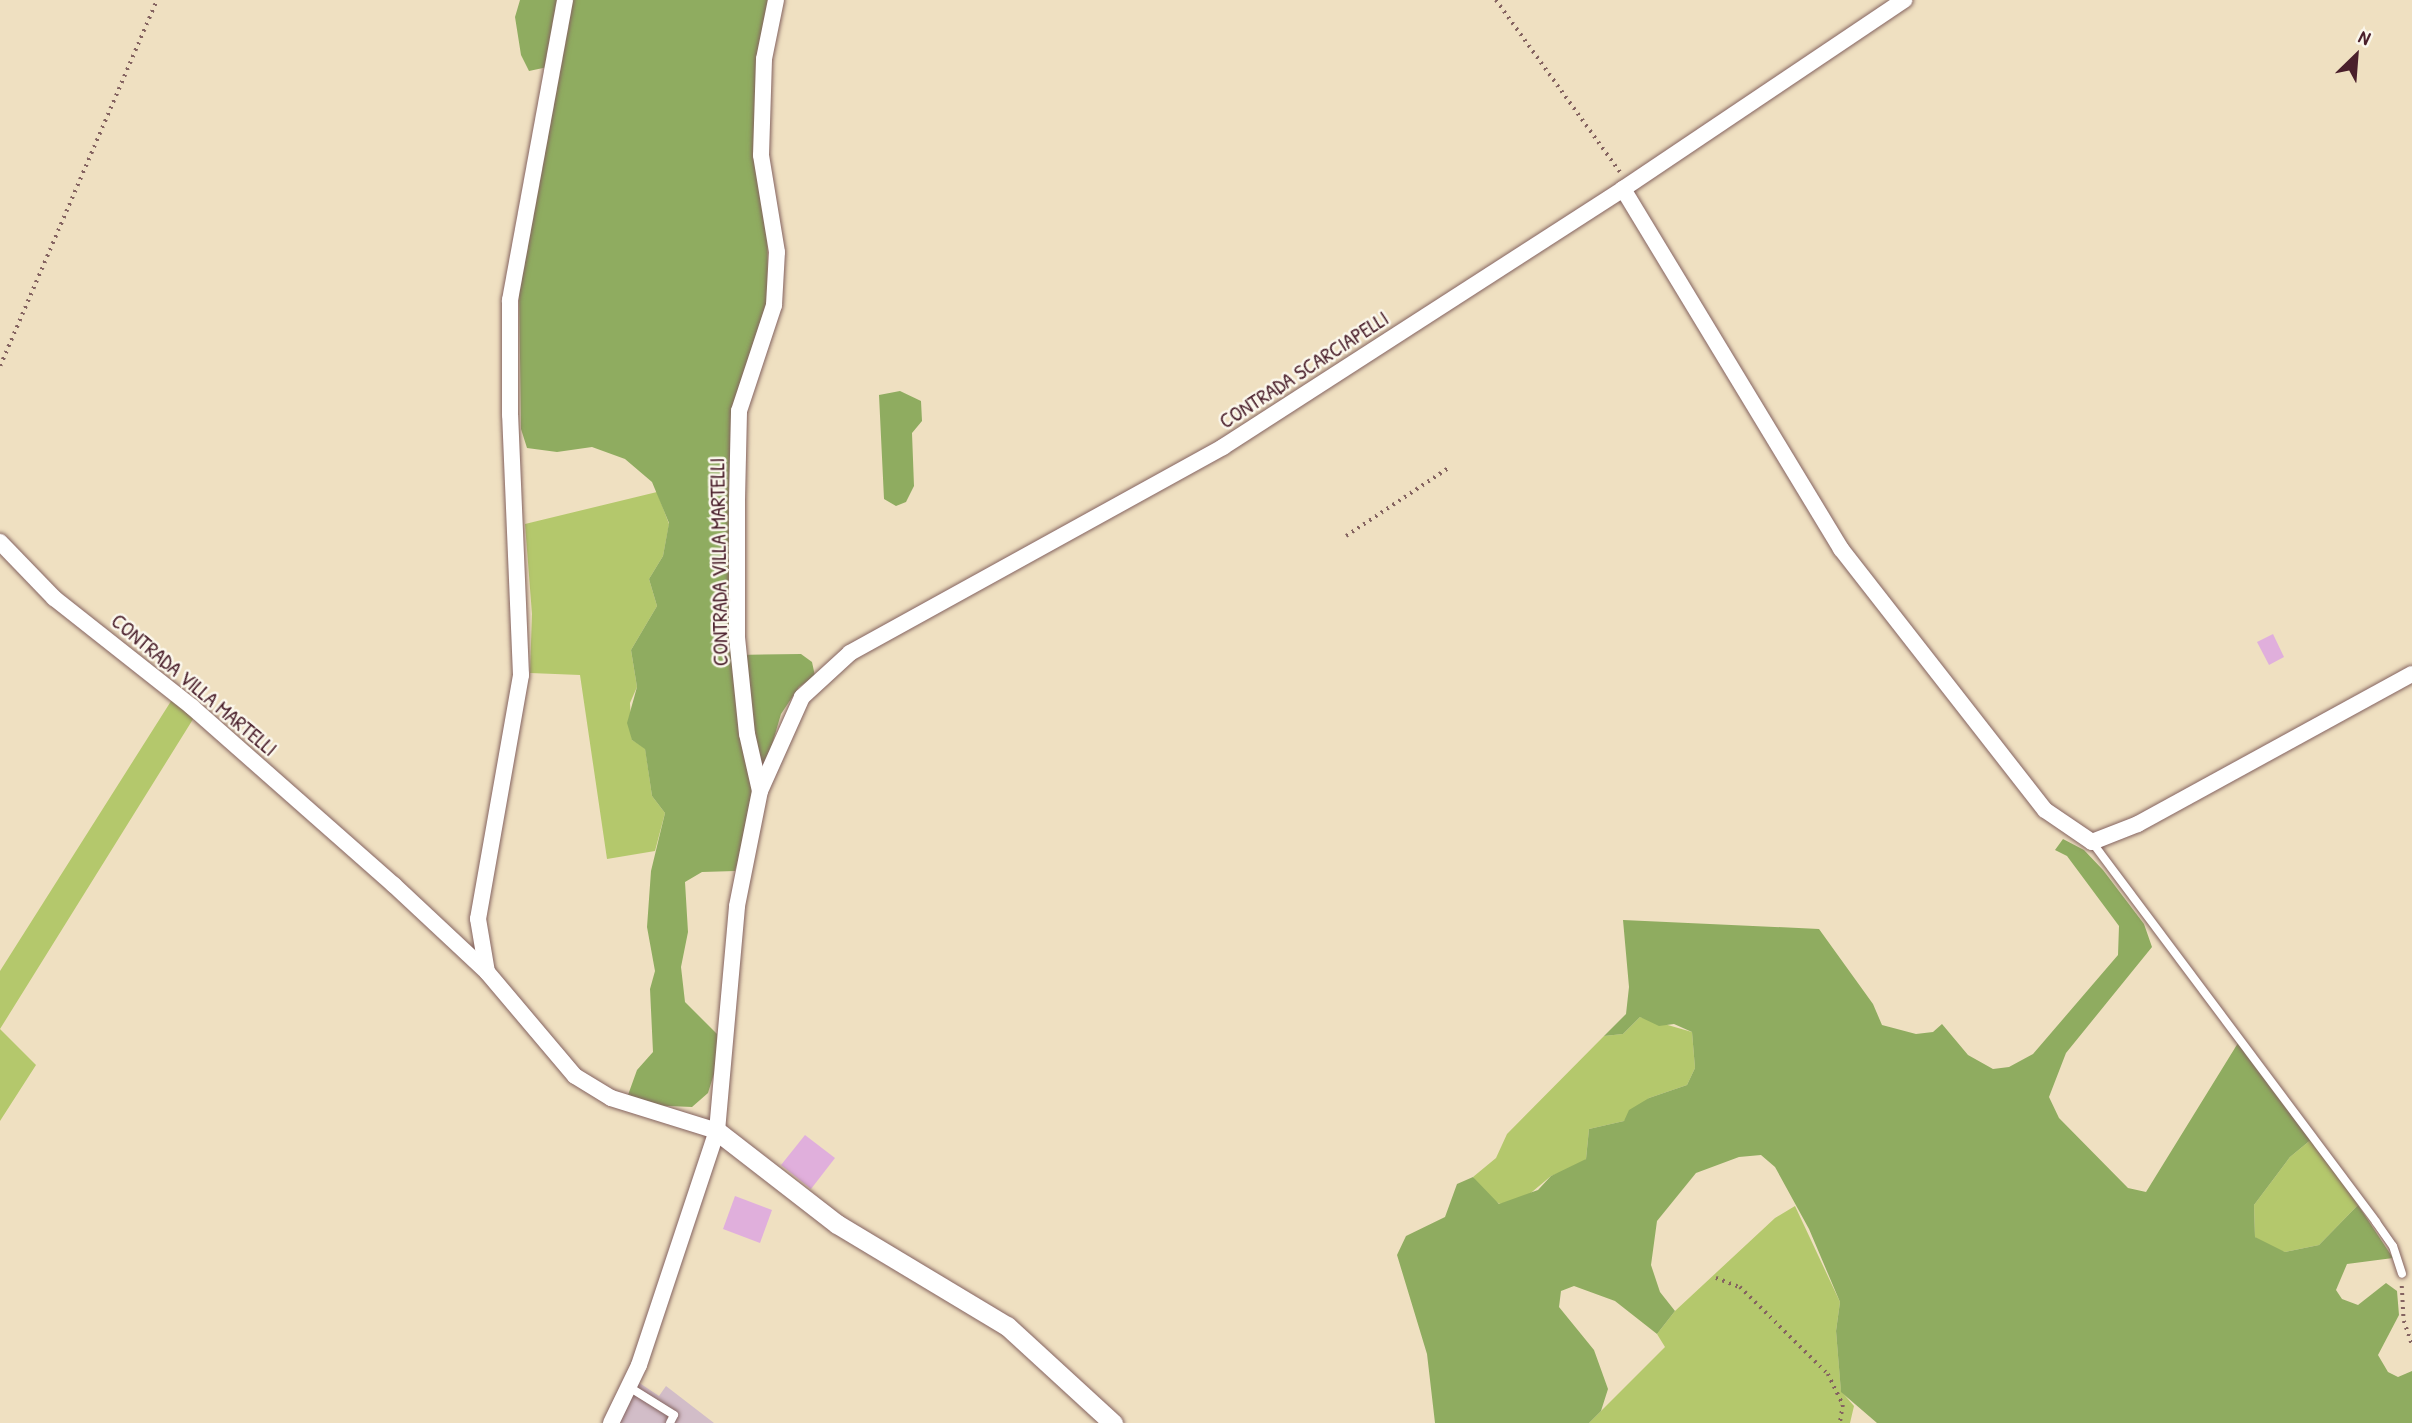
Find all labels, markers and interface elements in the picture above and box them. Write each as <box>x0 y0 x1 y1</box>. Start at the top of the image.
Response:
north arrow <box>2321 21 2391 91</box>
text: N <box>2355 23 2375 51</box>
street label: CONTRADA SCARCIAPELLI <box>1215 306 1393 434</box>
street label: CONTRADA VILLA MARTELLI <box>705 458 733 666</box>
street label: CONTRADA VILLA MARTELLI <box>106 608 282 762</box>

